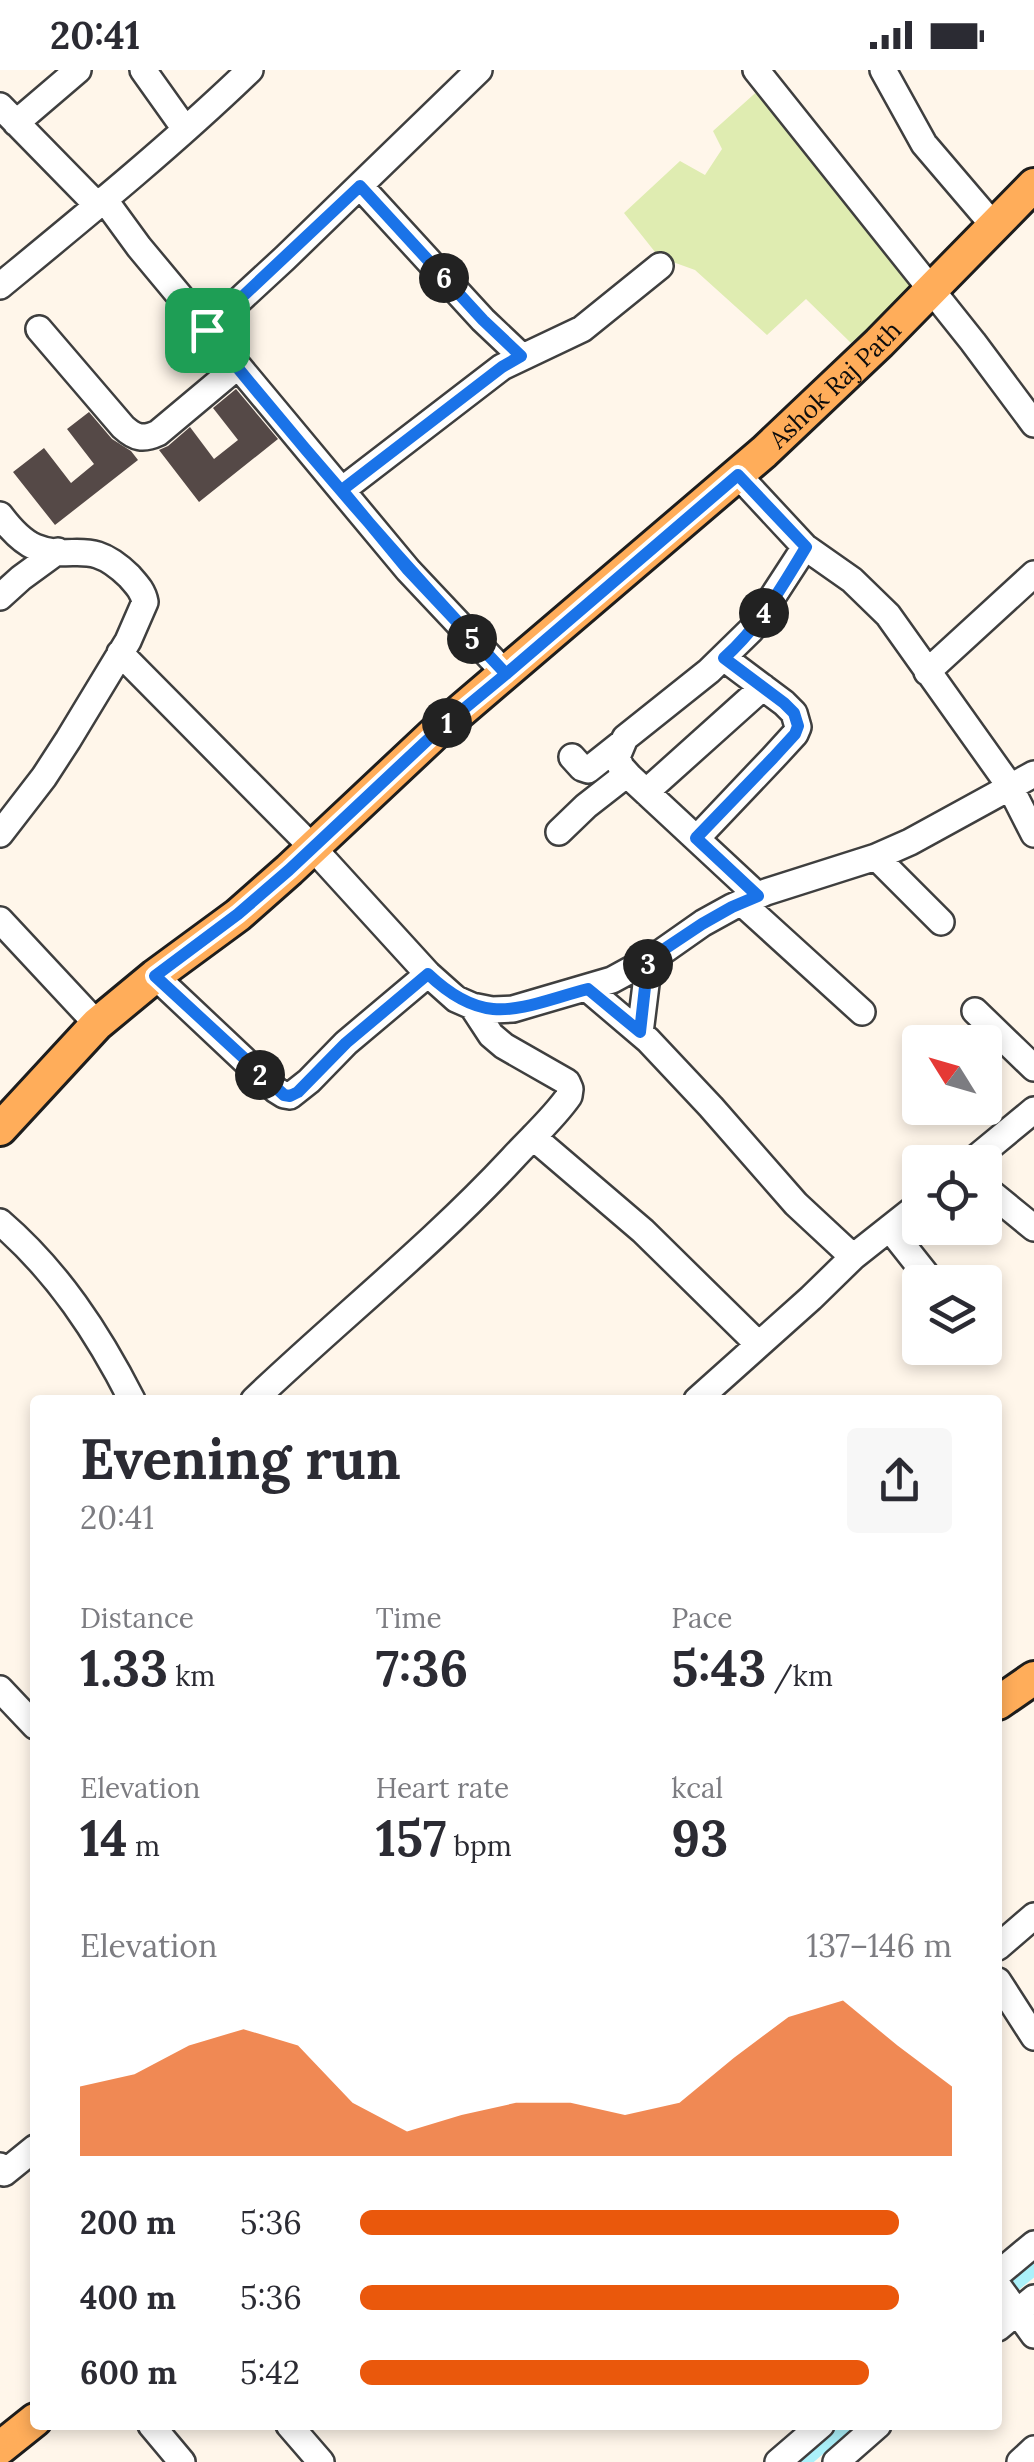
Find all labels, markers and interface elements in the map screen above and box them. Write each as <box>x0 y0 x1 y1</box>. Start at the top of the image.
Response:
text: 20:41 <box>50 11 140 59</box>
pin: 6 <box>419 253 469 303</box>
text: 6 <box>436 260 452 296</box>
pin <box>165 288 250 373</box>
icon: arrive <box>180 303 235 358</box>
street label: Ashok Raj Path <box>761 314 908 456</box>
pin: 4 <box>739 588 789 638</box>
text: 4 <box>756 595 772 631</box>
pin: 5 <box>447 614 497 664</box>
text: 5 <box>464 621 480 657</box>
pin: 1 <box>422 698 472 748</box>
text: 1 <box>441 705 453 741</box>
pin: 3 <box>623 939 673 989</box>
text: 3 <box>640 946 656 982</box>
north arrow <box>902 1025 1002 1125</box>
map controls <box>902 1025 1002 1365</box>
pin: 2 <box>235 1050 285 1100</box>
text: 2 <box>253 1057 267 1093</box>
button: locate <box>902 1145 1002 1245</box>
button: layers <box>902 1265 1002 1365</box>
text: Evening run <box>80 1424 401 1494</box>
button: share <box>847 1428 952 1533</box>
text: 20:41 <box>80 1497 154 1538</box>
text: Distance <box>80 1600 194 1636</box>
text: Time <box>376 1600 442 1636</box>
text: Pace <box>671 1600 732 1636</box>
text: 1.33 <box>80 1636 168 1700</box>
text: 7:36 <box>376 1636 468 1700</box>
text: 5:43 <box>671 1636 766 1700</box>
text: km <box>168 1658 215 1694</box>
text: /km <box>766 1658 833 1694</box>
text: Elevation <box>80 1770 200 1806</box>
text: Heart rate <box>376 1770 509 1806</box>
text: kcal <box>671 1770 723 1806</box>
text: 14 <box>80 1806 128 1870</box>
text: 157 <box>376 1806 446 1870</box>
text: 93 <box>671 1806 728 1870</box>
text: m <box>128 1828 160 1864</box>
text: bpm <box>446 1828 512 1864</box>
text: Elevation <box>80 1925 217 1966</box>
text: 137–146 m <box>807 1925 952 1966</box>
text: 200 m <box>80 2202 176 2243</box>
text: 5:36 <box>240 2202 302 2243</box>
text: 400 m <box>80 2277 176 2318</box>
text: 5:36 <box>240 2277 302 2318</box>
text: 600 m <box>80 2352 177 2393</box>
text: 5:42 <box>240 2352 300 2393</box>

